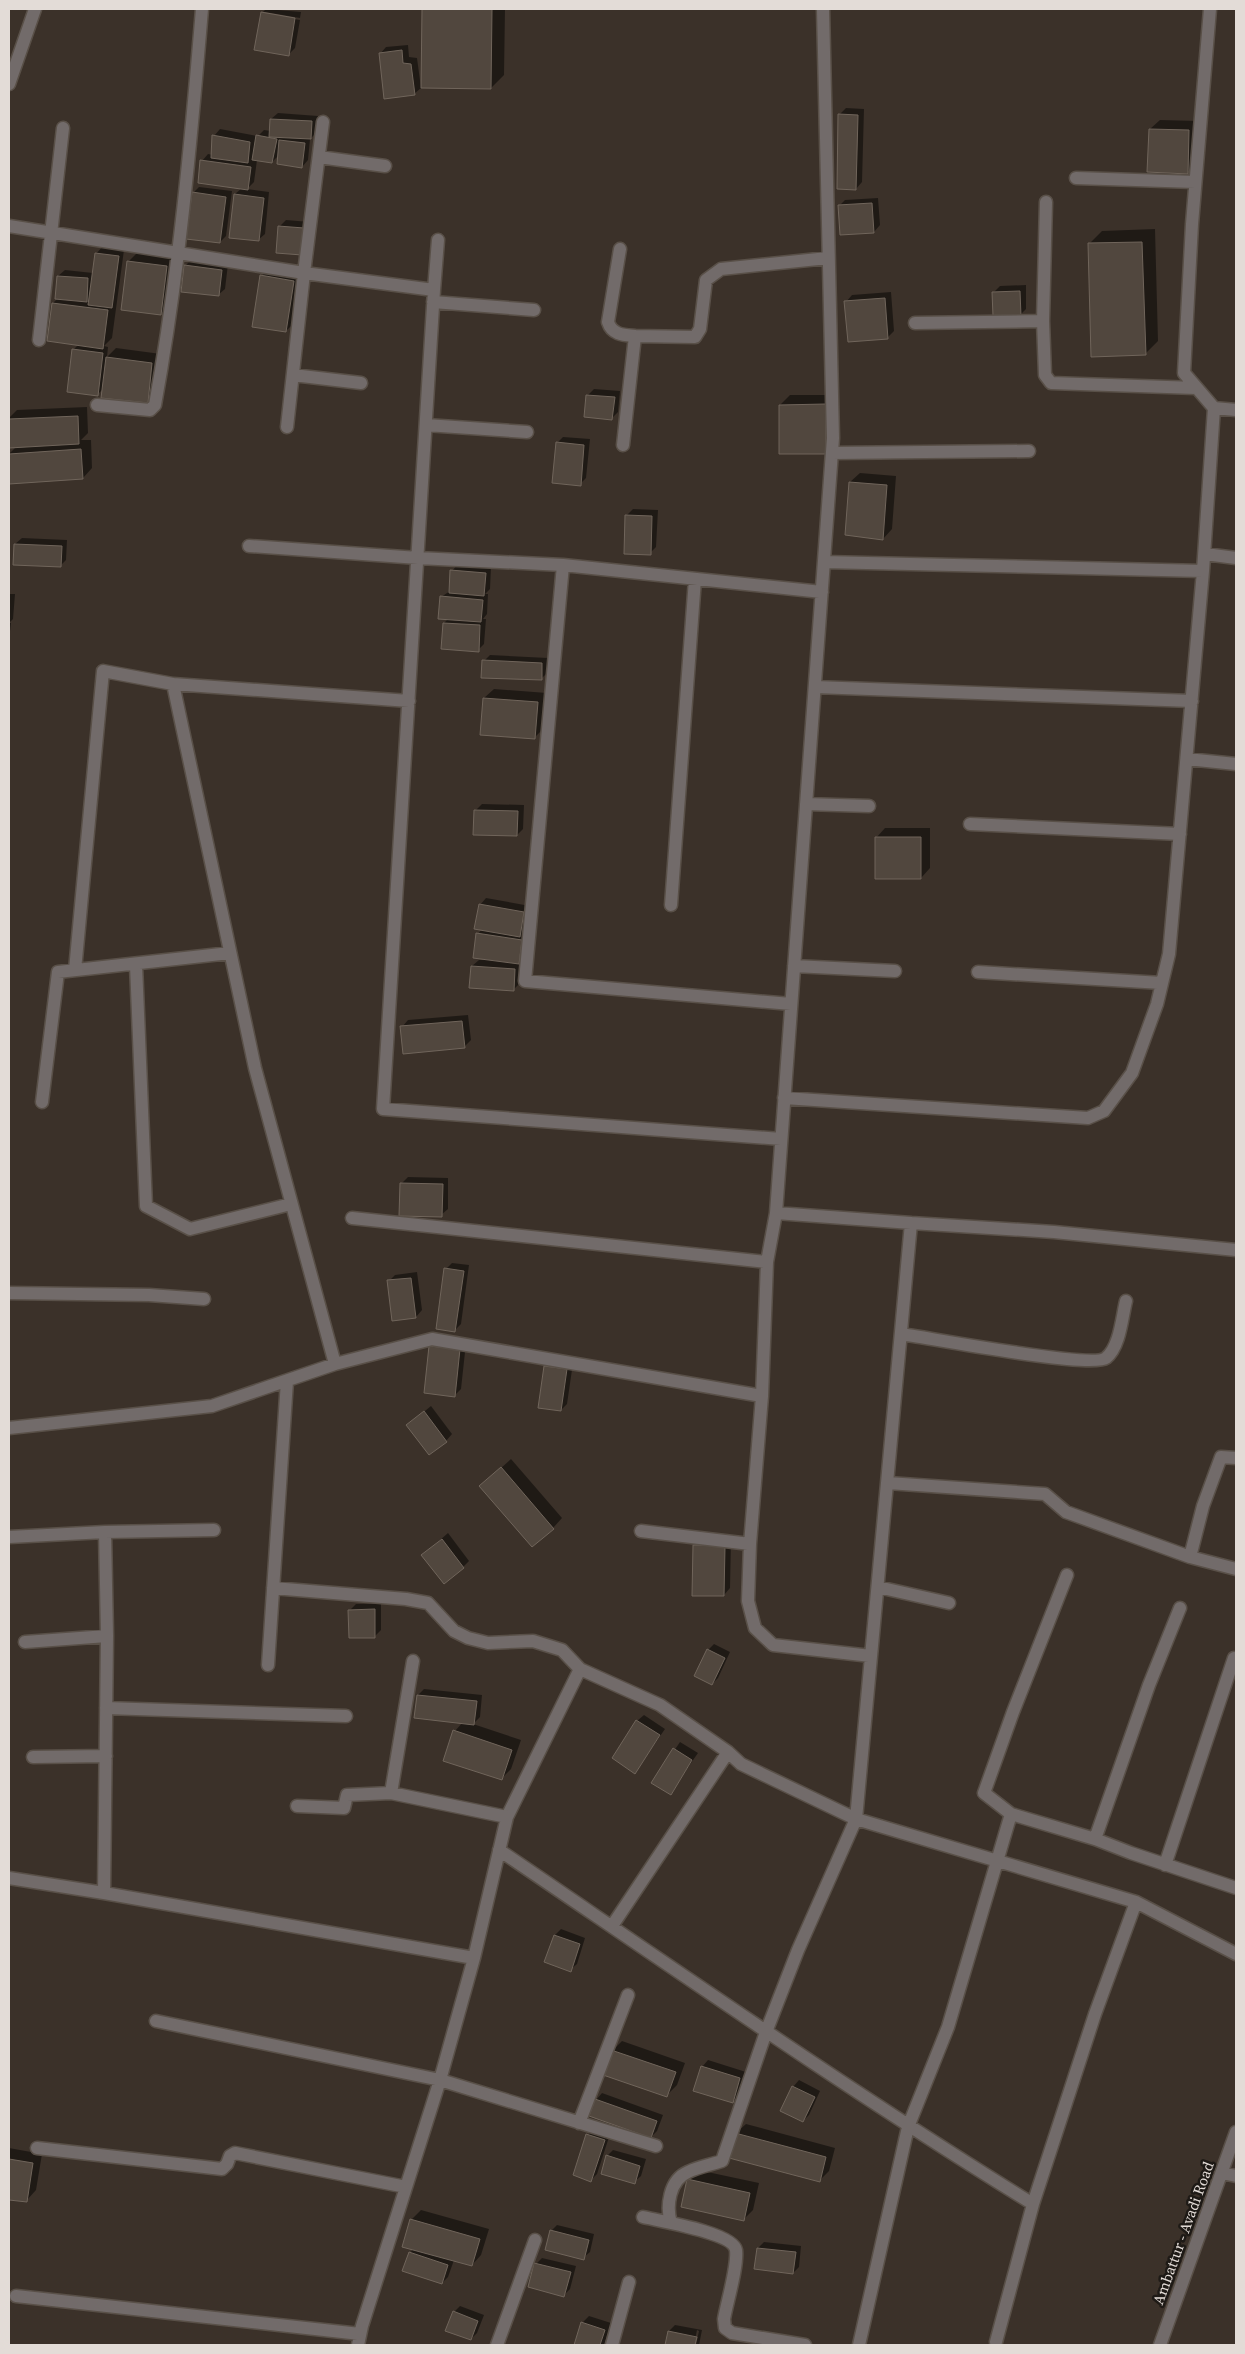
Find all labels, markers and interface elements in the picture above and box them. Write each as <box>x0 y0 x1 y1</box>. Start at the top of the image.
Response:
street label: Ambattur - Avadi Road <box>1147 2158 1219 2307</box>

